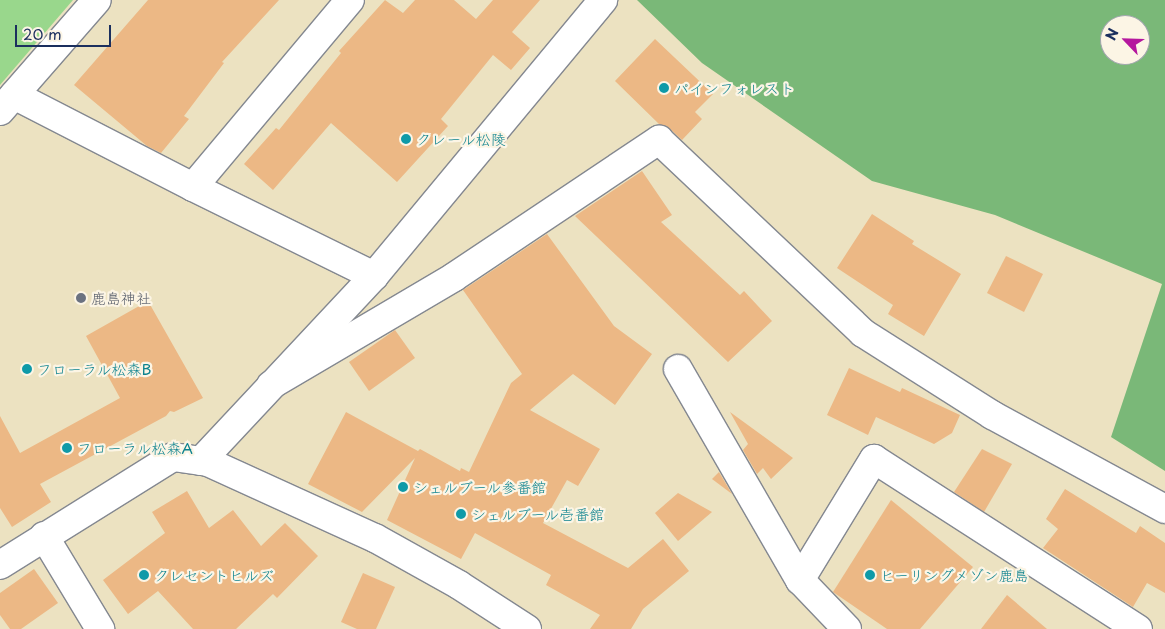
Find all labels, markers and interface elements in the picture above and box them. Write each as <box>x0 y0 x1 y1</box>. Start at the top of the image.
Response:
scale bar <box>18 15 114 47</box>
north arrow <box>1100 15 1150 65</box>
text: 20 m <box>23 22 62 45</box>
text: N <box>1100 25 1124 43</box>
place label: パインフォレスト <box>674 79 794 97</box>
marker: パインフォレスト <box>658 82 670 94</box>
place label: クレール松陵 <box>416 130 507 148</box>
marker: クレール松陵 <box>400 133 412 145</box>
place label: 鹿島神社 <box>91 289 151 307</box>
marker: 鹿島神社 <box>75 292 87 304</box>
place label: フローラル松森B <box>37 360 152 378</box>
marker: フローラル松森B <box>21 363 33 375</box>
place label: フローラル松森A <box>77 439 193 457</box>
marker: フローラル松森A <box>61 442 73 454</box>
place label: シェルブール参番館 <box>413 478 547 496</box>
marker: シェルブール参番館 <box>397 481 409 493</box>
place label: シェルブール壱番館 <box>471 505 605 523</box>
marker: シェルブール壱番館 <box>455 508 467 520</box>
place label: クレセントヒルズ <box>154 566 274 584</box>
place label: ヒーリングメゾン鹿島 <box>880 566 1029 584</box>
marker: クレセントヒルズ <box>138 569 150 581</box>
marker: ヒーリングメゾン鹿島 <box>864 569 876 581</box>

